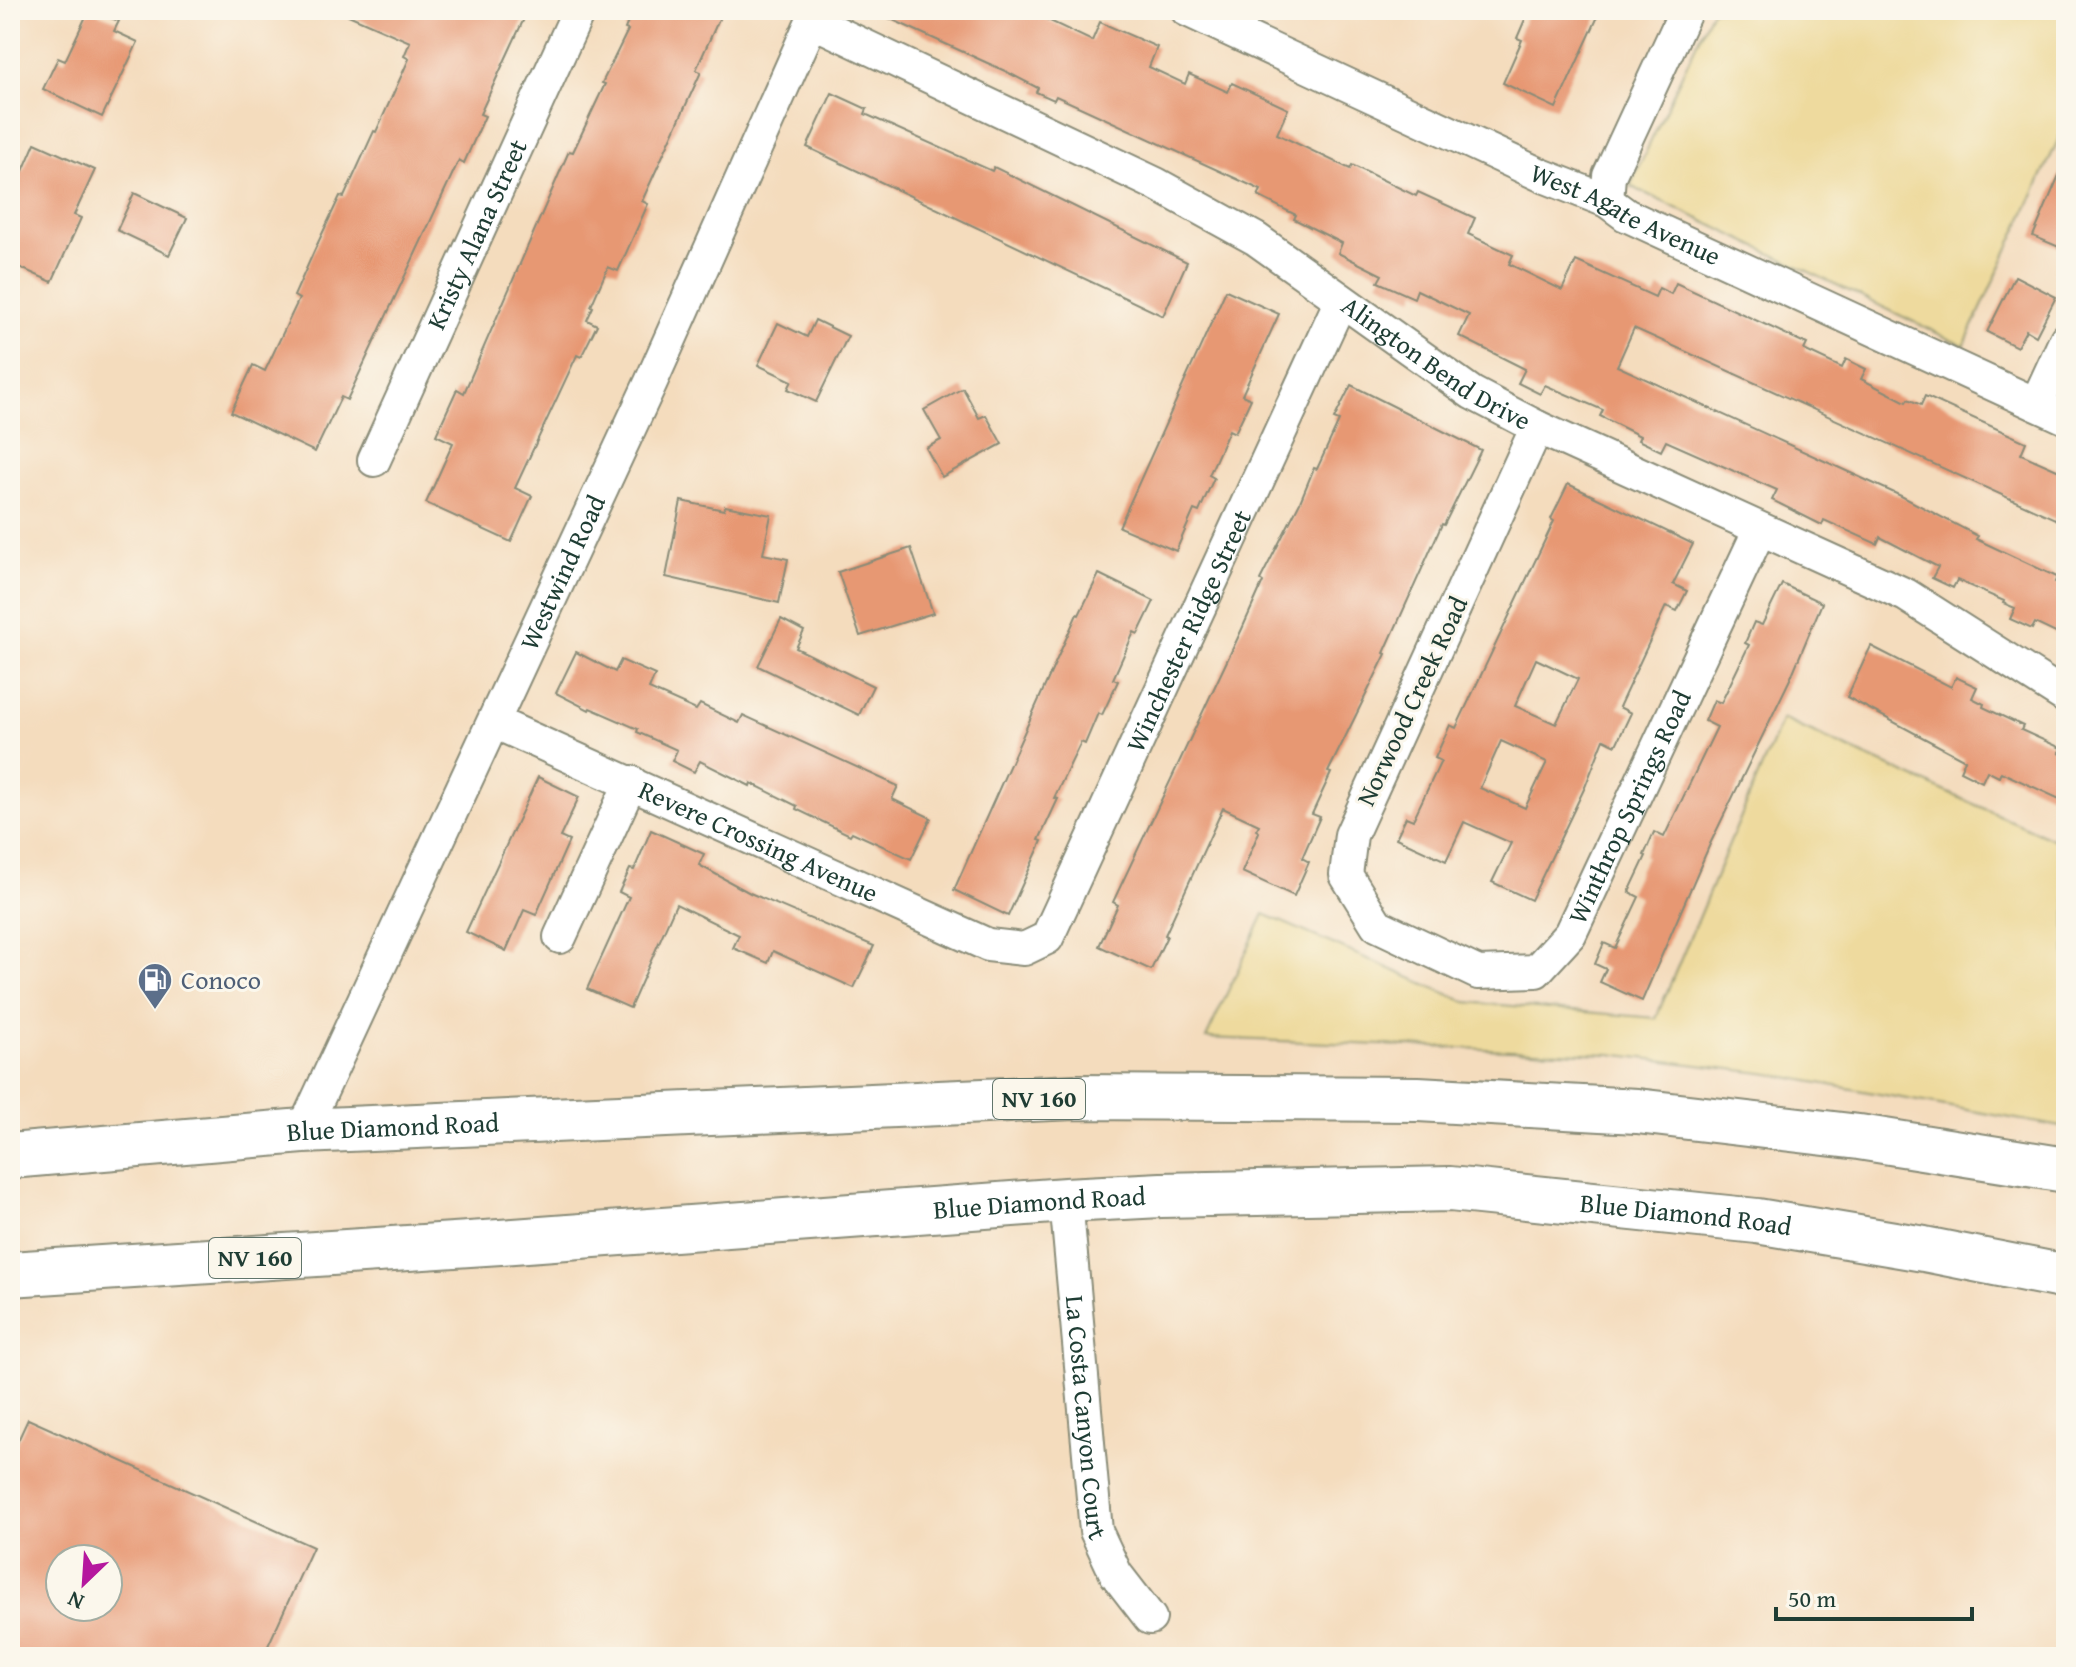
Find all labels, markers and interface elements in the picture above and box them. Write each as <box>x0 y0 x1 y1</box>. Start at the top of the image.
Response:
street label: Kristy Alana Street <box>416 133 537 336</box>
street label: West Agate Avenue <box>1525 153 1727 275</box>
street label: Alington Bend Drive <box>1334 286 1538 440</box>
street label: Westwind Road <box>509 488 615 656</box>
street label: Winchester Ridge Street <box>1115 503 1261 758</box>
street label: Norwood Creek Road <box>1346 589 1477 812</box>
street label: Winthrop Springs Road <box>1558 683 1701 930</box>
street label: Revere Crossing Avenue <box>633 770 885 912</box>
place label: Conoco <box>181 960 261 999</box>
fuel station icon: Conoco <box>136 961 174 1011</box>
road number: NV 160 <box>993 1079 1085 1119</box>
street label: Blue Diamond Road <box>285 1102 500 1151</box>
street label: Blue Diamond Road <box>932 1176 1147 1229</box>
street label: Blue Diamond Road <box>1578 1183 1795 1246</box>
road number: NV 160 <box>209 1238 301 1278</box>
street label: La Costa Canyon Court <box>1056 1294 1117 1546</box>
north arrow <box>44 1543 124 1623</box>
scale bar <box>1776 1571 1972 1621</box>
text: 50 m <box>1788 1581 1836 1616</box>
text: N <box>62 1583 89 1619</box>

